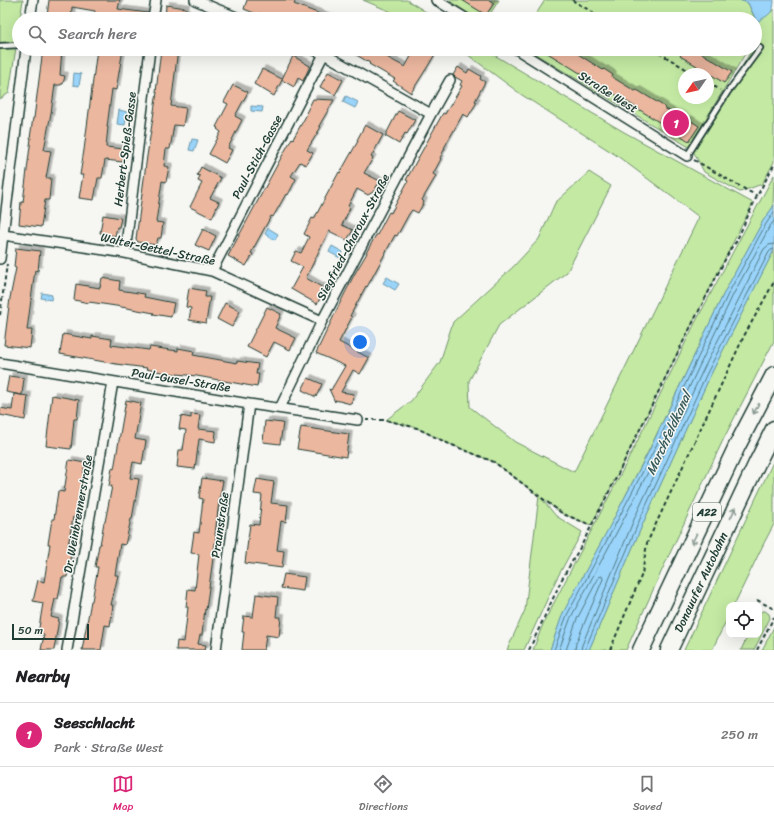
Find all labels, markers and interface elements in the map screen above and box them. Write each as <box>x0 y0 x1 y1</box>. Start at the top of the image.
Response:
search box <box>12 12 762 56</box>
text: Search here <box>58 21 137 47</box>
icon: search <box>26 23 48 45</box>
street label: Straße West <box>574 65 642 119</box>
north arrow <box>678 68 714 104</box>
street label: Herbert-Spieß-Gasse <box>107 90 143 208</box>
pin: 1 <box>663 108 689 138</box>
street label: Paul-Stich-Gasse <box>226 111 288 203</box>
street label: Siegfried-Charoux-Straße <box>310 169 396 304</box>
street label: Walter-Gettel-Straße <box>99 226 218 272</box>
your location <box>350 332 370 352</box>
street label: Paul-Gusel-Straße <box>130 361 232 399</box>
water label: Marchfeldkanal <box>639 385 699 479</box>
one-way arrow <box>752 403 759 415</box>
street label: Dr. Weinbrennerstraße <box>57 453 99 575</box>
street label: Praunstraße <box>204 490 236 560</box>
road number: A22 <box>693 503 721 521</box>
one-way arrow <box>730 508 737 520</box>
street label: Donauufer Autobahn <box>668 528 734 636</box>
one-way arrow <box>690 533 697 545</box>
map controls <box>726 602 762 638</box>
button: locate <box>726 602 762 638</box>
text: 50 m <box>18 621 43 640</box>
scale bar <box>12 622 89 641</box>
text: Nearby <box>16 661 70 691</box>
text: Seeschlacht <box>54 710 135 736</box>
text: 1 <box>26 723 32 746</box>
text: 250 m <box>721 723 758 746</box>
text: Park · Straße West <box>54 736 164 759</box>
tab: Map <box>112 773 134 816</box>
tab: Directions <box>359 773 408 816</box>
tab: Saved <box>633 773 662 816</box>

